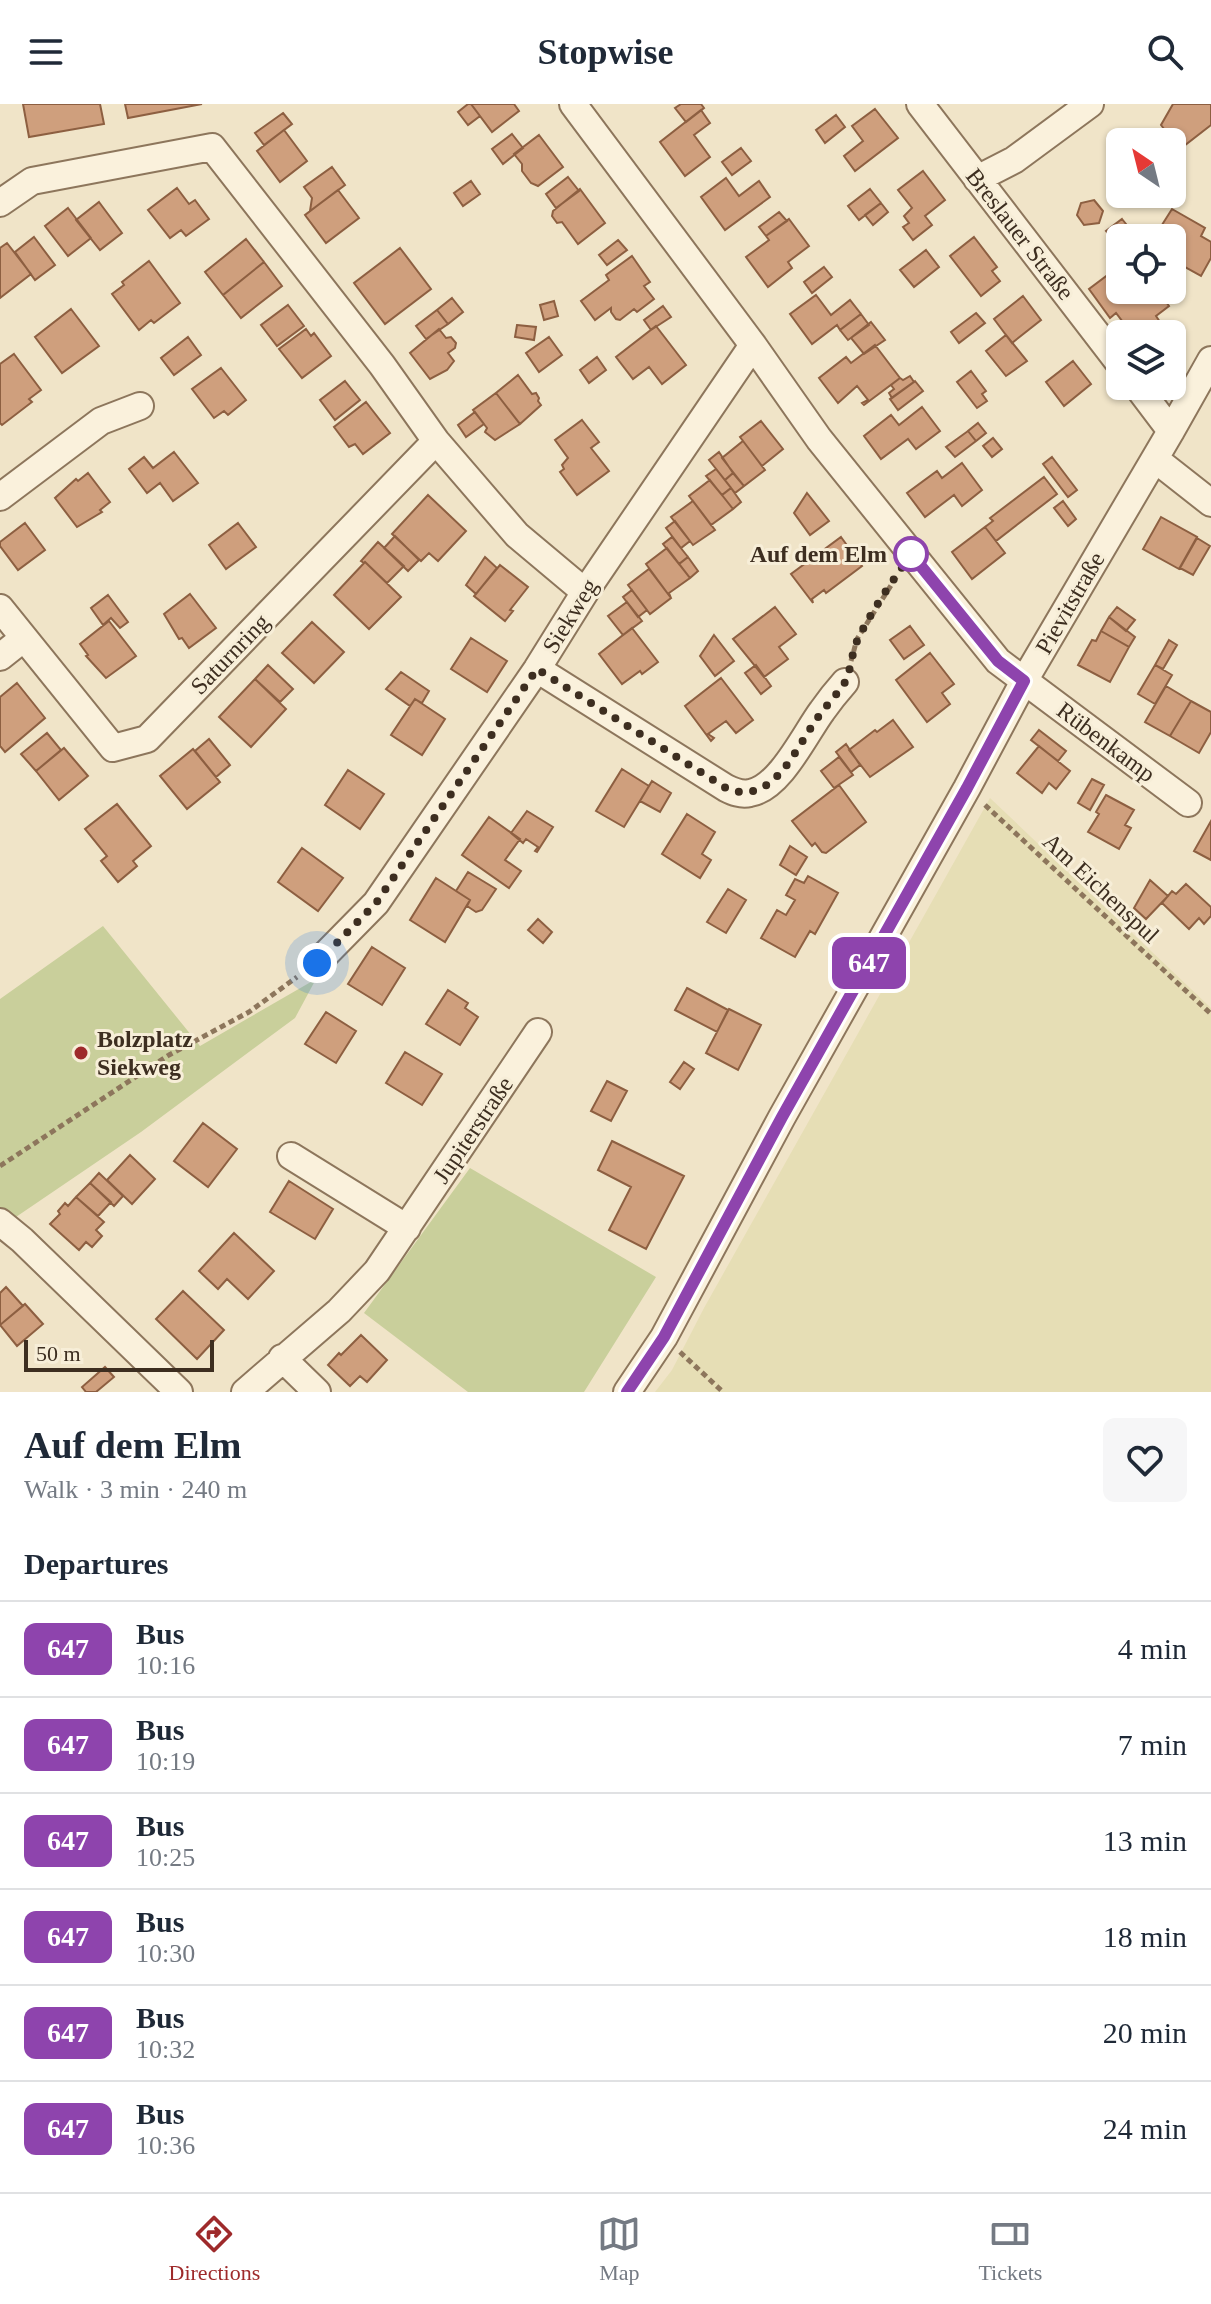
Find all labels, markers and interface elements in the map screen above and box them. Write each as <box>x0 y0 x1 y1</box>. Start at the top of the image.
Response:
icon: menu <box>24 30 68 74</box>
icon: search <box>1143 30 1187 74</box>
text: Stopwise <box>537 32 674 72</box>
north arrow <box>1106 128 1186 208</box>
map controls <box>1106 128 1186 400</box>
street label: Breslauer Straße <box>961 163 1079 305</box>
button: locate <box>1106 224 1186 304</box>
button: layers <box>1106 320 1186 400</box>
marker: Auf dem Elm <box>894 537 928 571</box>
place label: Auf dem Elm <box>750 541 887 567</box>
street label: Pievitstraße <box>1030 547 1110 659</box>
street label: Siekweg <box>537 574 603 658</box>
street label: Saturnring <box>185 609 275 699</box>
street label: Rübenkamp <box>1052 697 1160 787</box>
street label: Am Eichenspul <box>1038 828 1164 948</box>
line badge: 647 <box>823 937 915 989</box>
your location <box>297 943 337 983</box>
text: 647 <box>848 947 890 978</box>
place label: Bolzplatz Siekweg <box>97 1026 193 1080</box>
marker: Bolzplatz Siekweg <box>72 1044 90 1062</box>
street label: Jupiterstraße <box>428 1072 518 1188</box>
scale bar <box>24 1336 214 1372</box>
text: 50 m <box>36 1341 81 1366</box>
button: heart <box>1103 1418 1187 1502</box>
text: Auf dem Elm <box>24 1424 241 1466</box>
text: Walk · 3 min · 240 m <box>24 1475 247 1504</box>
text: Departures <box>24 1547 168 1580</box>
text: Bus <box>136 1617 184 1650</box>
text: 4 min <box>1118 1632 1187 1665</box>
text: 647 <box>47 1633 89 1664</box>
text: 10:16 <box>136 1651 195 1680</box>
text: Bus <box>136 1713 184 1746</box>
text: 7 min <box>1118 1728 1187 1761</box>
text: 647 <box>47 1729 89 1760</box>
text: 10:19 <box>136 1747 195 1776</box>
text: Bus <box>136 1809 184 1842</box>
text: 13 min <box>1103 1824 1187 1857</box>
text: 647 <box>47 1825 89 1856</box>
text: 10:25 <box>136 1843 195 1872</box>
text: Bus <box>136 1905 184 1938</box>
text: 18 min <box>1103 1920 1187 1953</box>
text: 647 <box>47 1921 89 1952</box>
text: 10:30 <box>136 1939 195 1968</box>
text: Bus <box>136 2001 184 2034</box>
text: 20 min <box>1103 2016 1187 2049</box>
text: 647 <box>47 2017 89 2048</box>
text: 10:32 <box>136 2035 195 2064</box>
text: Bus <box>136 2097 184 2130</box>
text: 24 min <box>1103 2112 1187 2145</box>
text: 647 <box>47 2113 89 2144</box>
text: 10:36 <box>136 2131 195 2160</box>
tab: Directions <box>169 2212 260 2286</box>
tab: Map <box>597 2212 641 2286</box>
tab: Tickets <box>978 2212 1042 2286</box>

